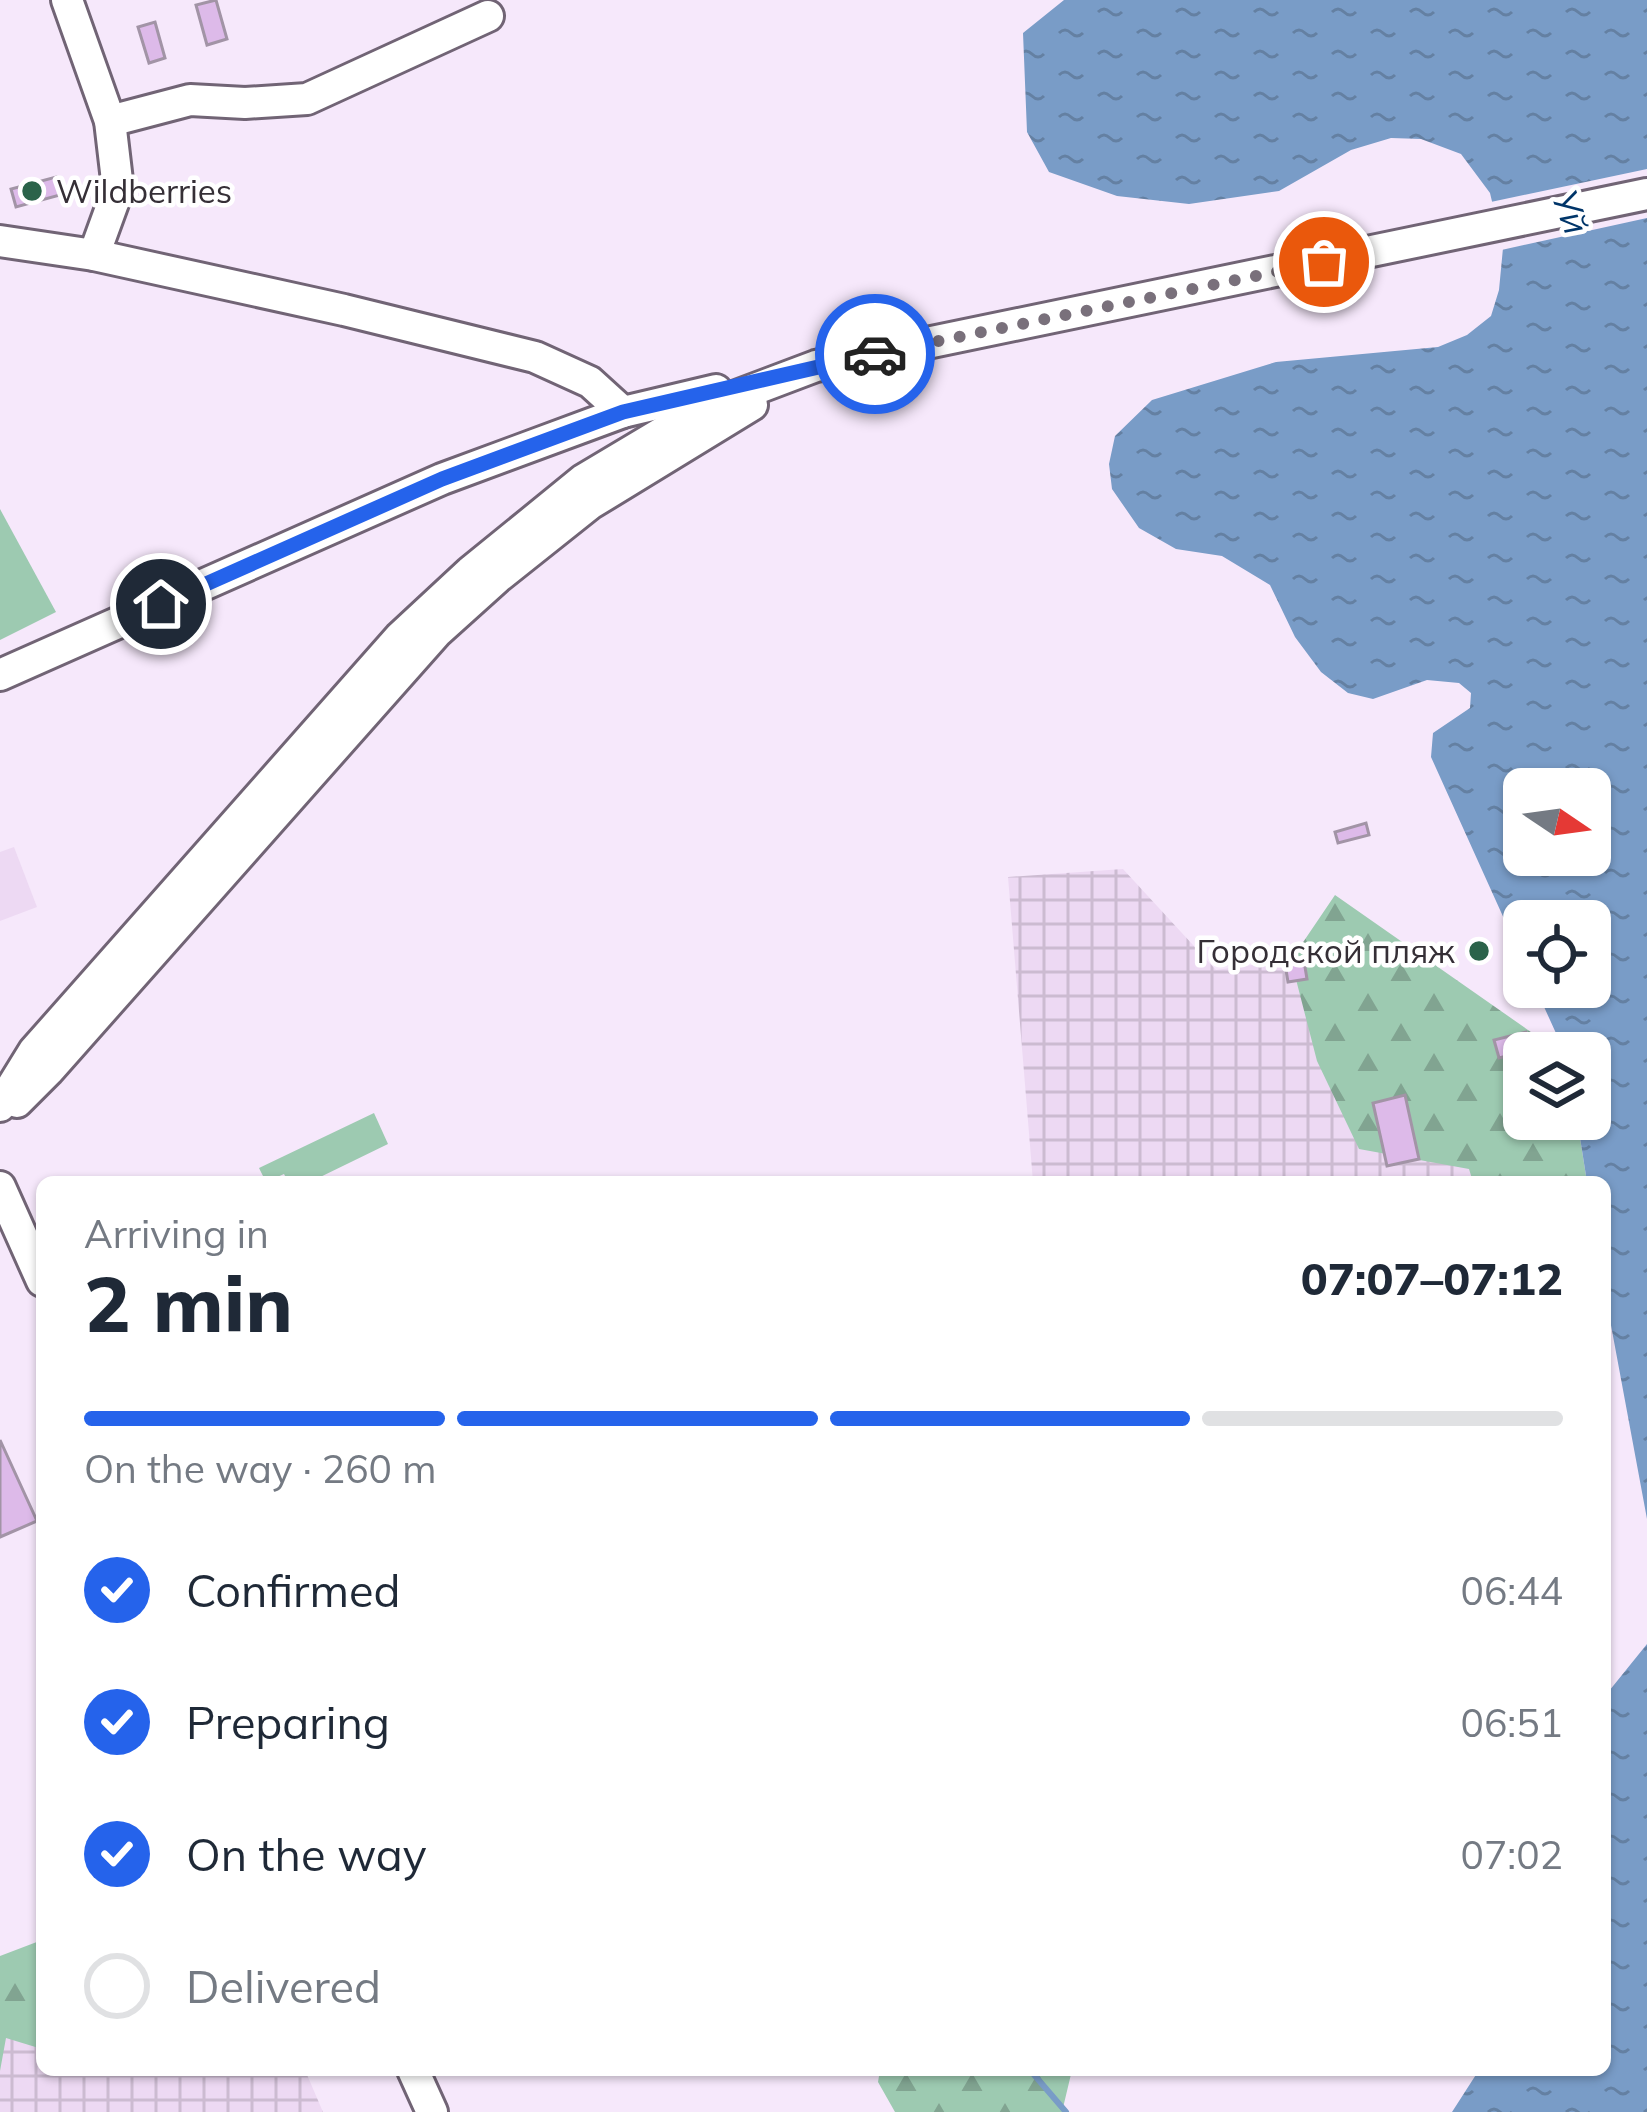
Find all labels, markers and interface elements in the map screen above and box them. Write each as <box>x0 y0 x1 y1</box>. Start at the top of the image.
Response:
place label: Wildberries <box>56 170 232 211</box>
marker: Wildberries <box>19 178 45 204</box>
water label: Уй <box>1543 184 1600 240</box>
pin <box>1273 211 1375 313</box>
icon: bag <box>1291 229 1357 295</box>
courier <box>815 294 935 414</box>
icon: car <box>842 321 908 387</box>
pin <box>110 553 212 655</box>
icon: home <box>128 571 194 637</box>
north arrow <box>1503 768 1611 876</box>
map controls <box>1503 768 1611 1140</box>
button: locate <box>1503 900 1611 1008</box>
place label: Городской пляж <box>1196 930 1455 971</box>
marker: Городской пляж <box>1466 938 1492 964</box>
button: layers <box>1503 1032 1611 1140</box>
text: Arriving in <box>84 1209 269 1258</box>
text: 07:07–07:12 <box>1301 1250 1563 1306</box>
text: 2 min <box>84 1254 293 1352</box>
text: On the way · 260 m <box>84 1444 436 1493</box>
icon: check <box>84 1557 150 1623</box>
text: Confirmed <box>186 1562 400 1618</box>
text: 06:44 <box>1461 1566 1563 1615</box>
icon: check <box>84 1689 150 1755</box>
text: Preparing <box>186 1694 390 1750</box>
text: 06:51 <box>1461 1698 1563 1747</box>
icon: check <box>84 1821 150 1887</box>
text: On the way <box>186 1826 427 1882</box>
text: 07:02 <box>1461 1830 1563 1879</box>
text: Delivered <box>186 1958 381 2014</box>

